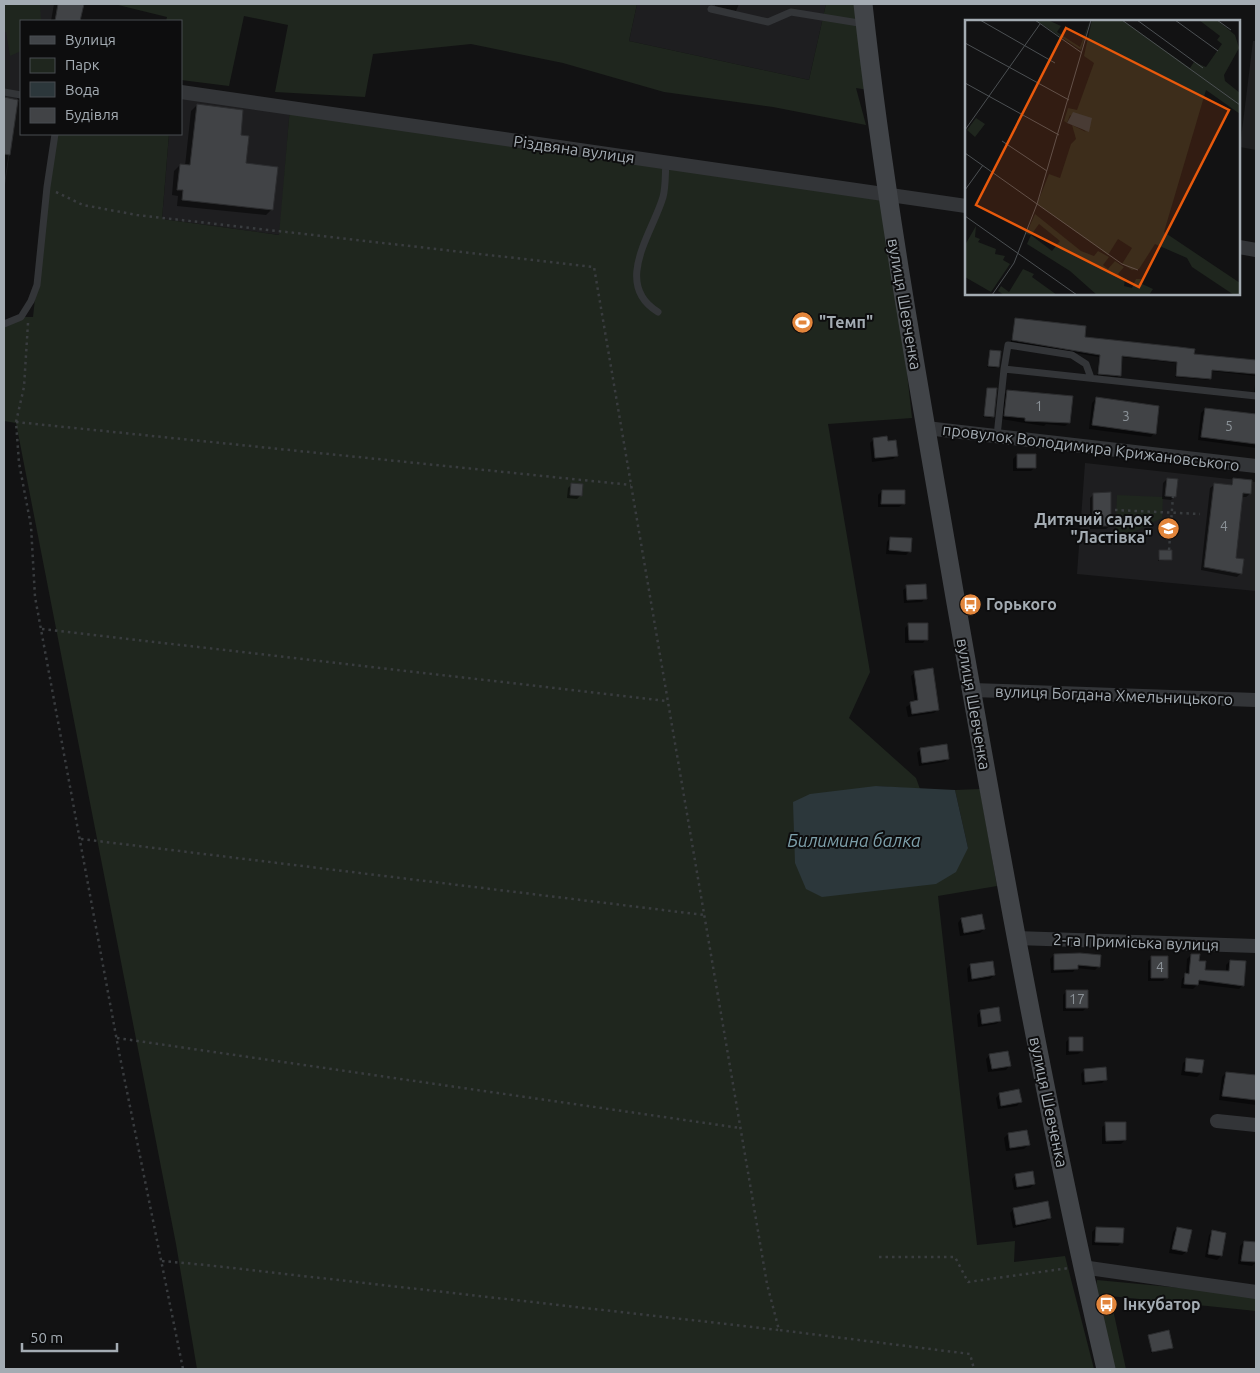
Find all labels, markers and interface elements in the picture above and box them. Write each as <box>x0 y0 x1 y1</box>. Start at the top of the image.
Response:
legend <box>20 20 182 135</box>
inset map <box>965 20 1240 295</box>
text: Вулиця <box>65 31 116 48</box>
text: Парк <box>65 56 100 73</box>
text: Вода <box>65 81 100 98</box>
text: Будівля <box>65 106 119 123</box>
street label: Різдвяна вулиця <box>512 132 636 166</box>
street label: вулиця Шевченка <box>885 237 925 371</box>
sports icon: "Темп" <box>791 310 815 334</box>
place label: "Темп" <box>819 313 873 331</box>
house number: 1 <box>1035 398 1043 414</box>
house number: 3 <box>1122 408 1130 424</box>
house number: 5 <box>1225 418 1233 434</box>
street label: провулок Володимира Крижановського <box>941 420 1241 474</box>
place label: Дитячий садок "Ластівка" <box>1034 510 1152 546</box>
school or university icon: Дитячий садок "Ластівка" <box>1156 516 1180 540</box>
house number: 4 <box>1220 518 1228 534</box>
bus stop icon: Горького <box>958 592 982 616</box>
place label: Горького <box>986 595 1057 613</box>
street label: вулиця Шевченка <box>954 637 994 771</box>
street label: вулиця Богдана Хмельницького <box>995 682 1233 708</box>
water label: Билимина балка <box>787 830 921 850</box>
street label: 2-га Приміська вулиця <box>1053 930 1219 954</box>
house number: 4 <box>1156 959 1164 975</box>
house number: 17 <box>1069 991 1085 1007</box>
street label: вулиця Шевченка <box>1026 1035 1072 1169</box>
bus stop icon: Інкубатор <box>1095 1292 1119 1316</box>
place label: Інкубатор <box>1123 1295 1201 1313</box>
scale bar <box>22 1320 118 1352</box>
text: 50 m <box>30 1329 63 1346</box>

